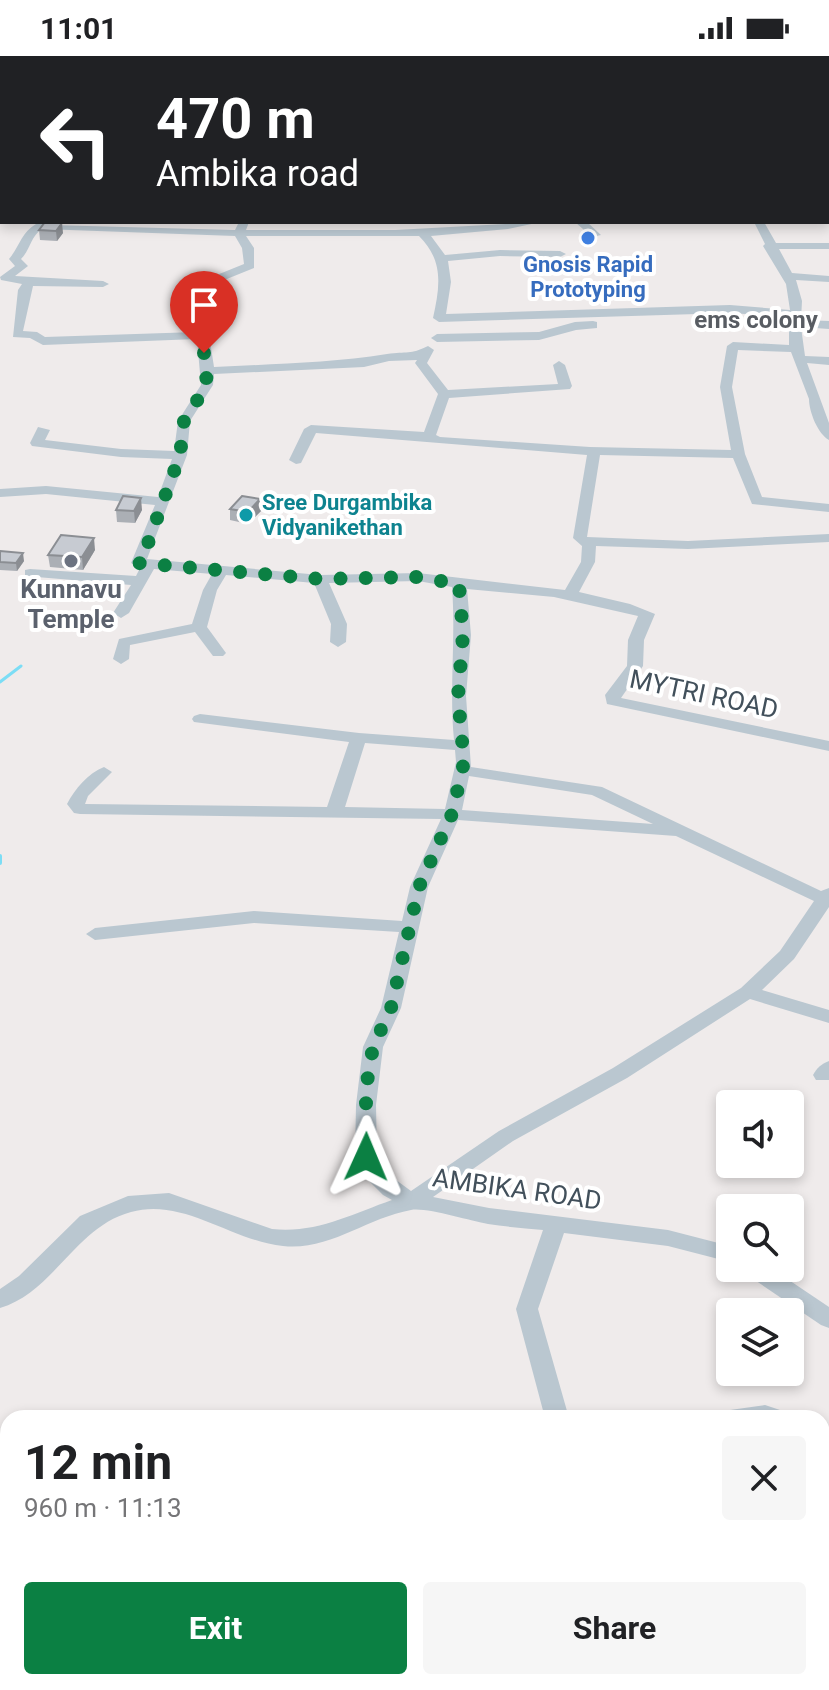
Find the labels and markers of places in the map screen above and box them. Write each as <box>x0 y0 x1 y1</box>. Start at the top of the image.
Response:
marker: Gnosis Rapid Prototyping <box>579 229 597 247</box>
place label: Gnosis Rapid Prototyping <box>523 252 653 302</box>
pin <box>170 271 238 353</box>
place label: Sree Durgambika Vidyanikethan <box>262 490 432 540</box>
marker: Sree Durgambika Vidyanikethan <box>237 506 255 524</box>
marker: Kunnavu Temple <box>62 552 80 570</box>
place label: Kunnavu Temple <box>20 574 122 634</box>

